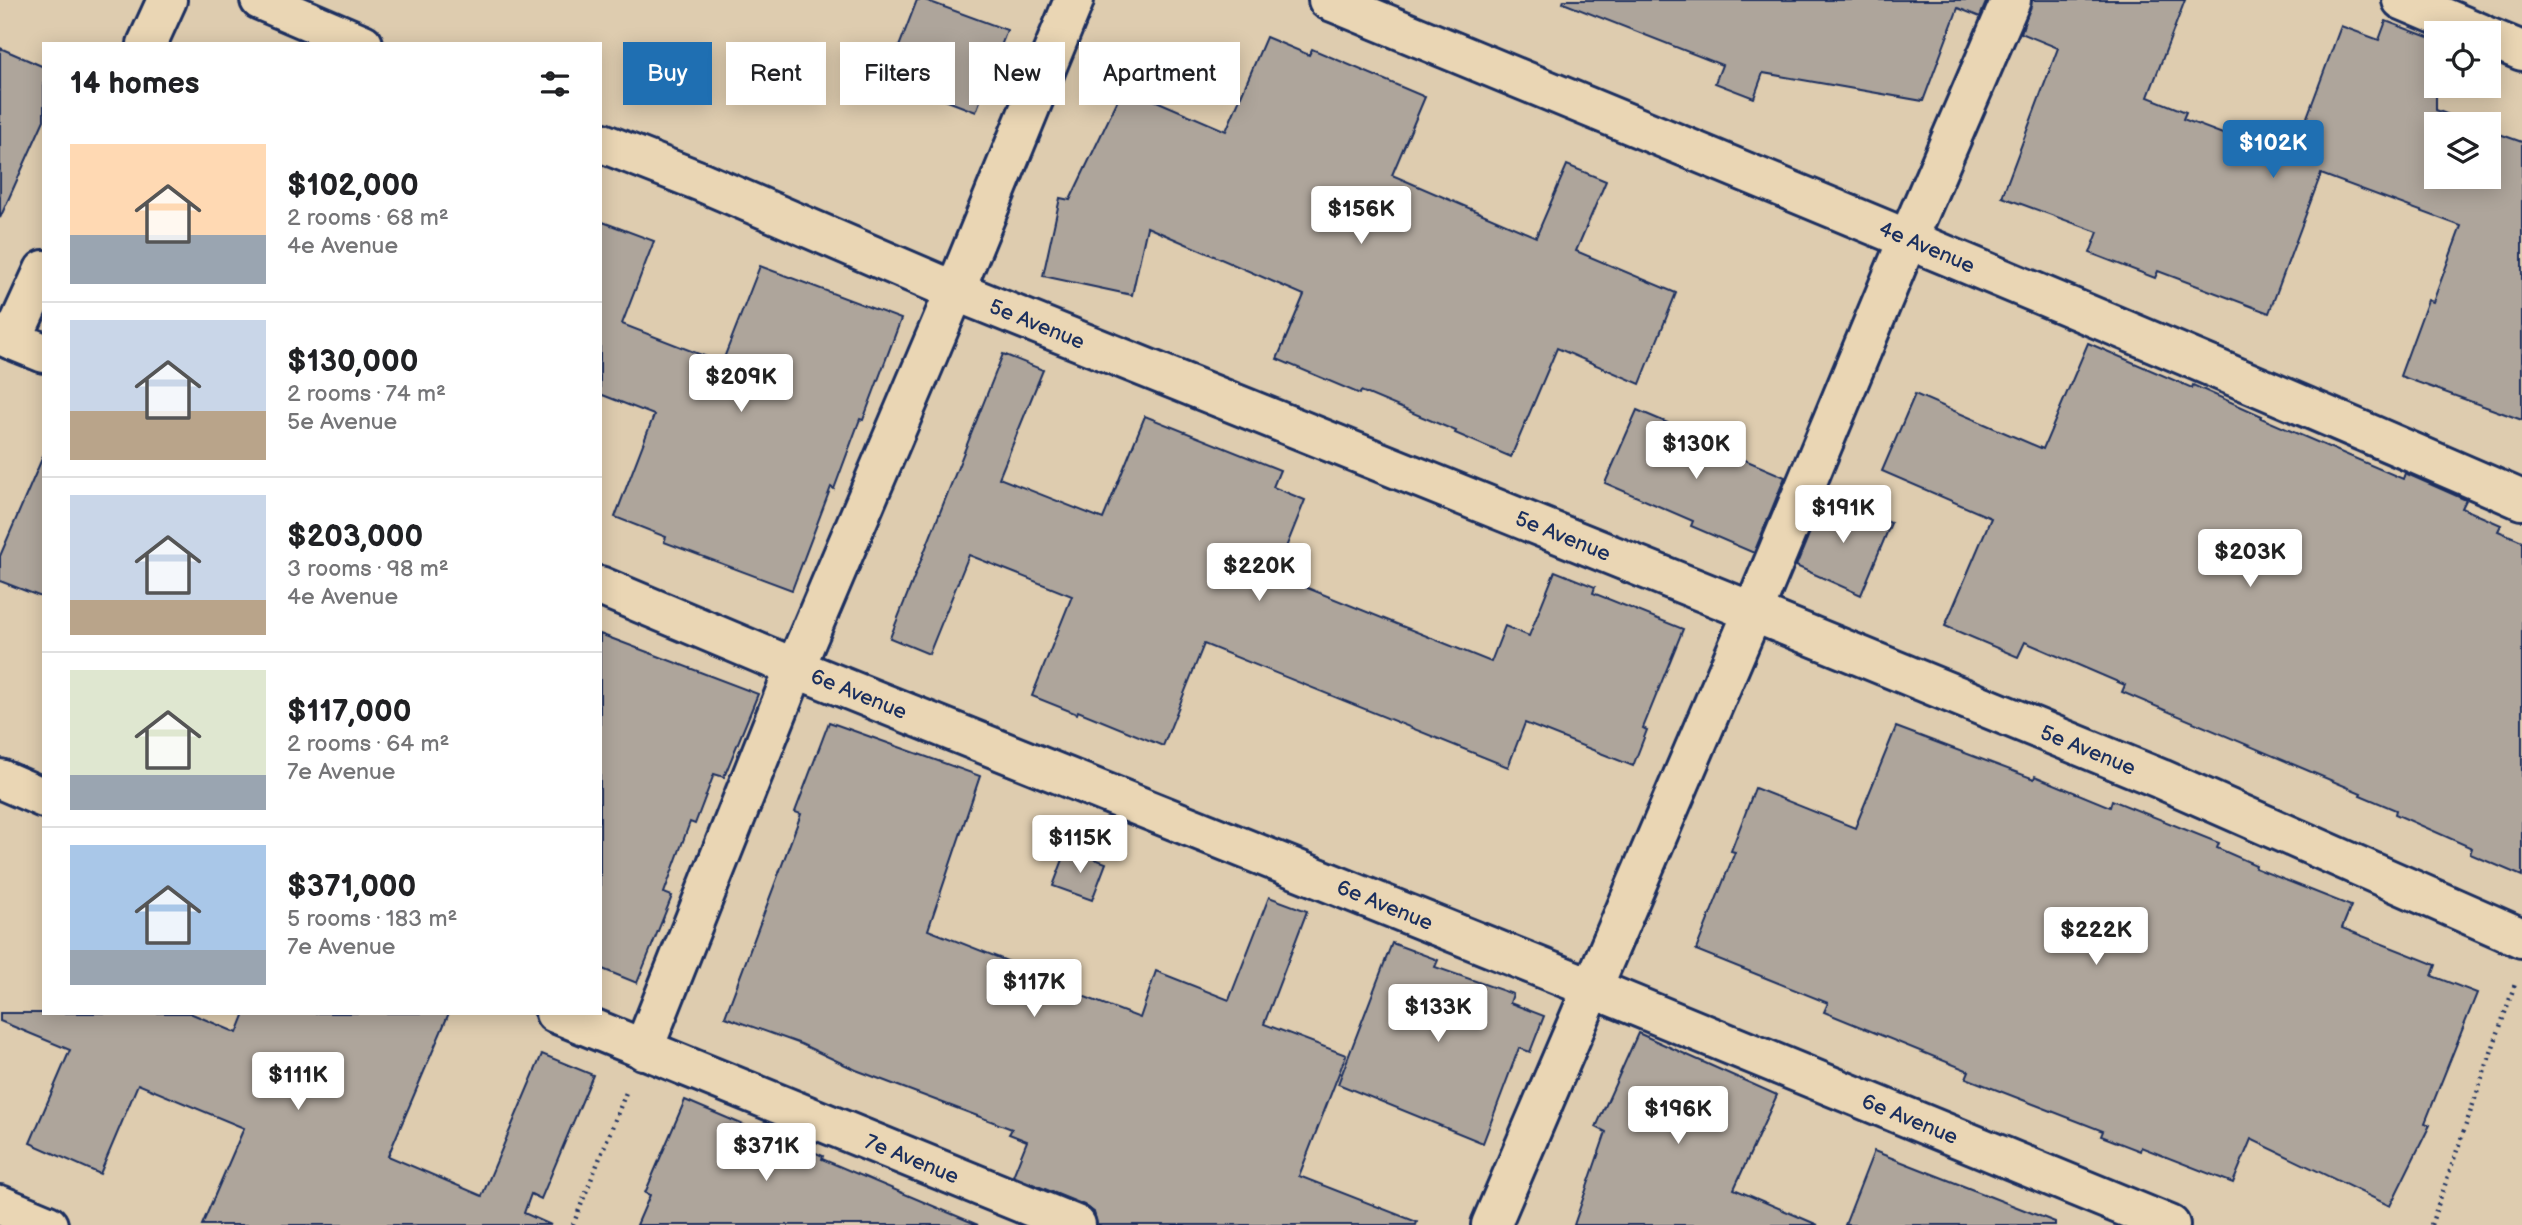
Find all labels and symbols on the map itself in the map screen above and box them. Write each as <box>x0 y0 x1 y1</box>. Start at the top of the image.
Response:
pin: $102K <box>2224 120 2322 180</box>
pin: $156K <box>1312 187 1410 246</box>
street label: 4e Avenue <box>1875 216 1978 279</box>
street label: 5e Avenue <box>985 294 1088 355</box>
pin: $209K <box>692 354 790 414</box>
pin: $130K <box>1647 421 1745 481</box>
pin: $191K <box>1794 486 1892 545</box>
street label: 5e Avenue <box>1511 506 1614 567</box>
pin: $203K <box>2201 530 2299 589</box>
pin: $220K <box>1210 544 1308 603</box>
street label: 6e Avenue <box>807 664 911 725</box>
street label: 5e Avenue <box>2036 720 2139 781</box>
pin: $115K <box>1031 816 1129 875</box>
street label: 6e Avenue <box>1333 875 1437 936</box>
pin: $222K <box>2047 908 2145 967</box>
pin: $117K <box>985 960 1083 1019</box>
pin: $133K <box>1389 984 1487 1044</box>
pin: $111K <box>249 1052 347 1112</box>
pin: $196K <box>1629 1086 1727 1146</box>
street label: 6e Avenue <box>1858 1089 1962 1150</box>
pin: $371K <box>717 1124 815 1183</box>
street label: 7e Avenue <box>861 1129 962 1190</box>

